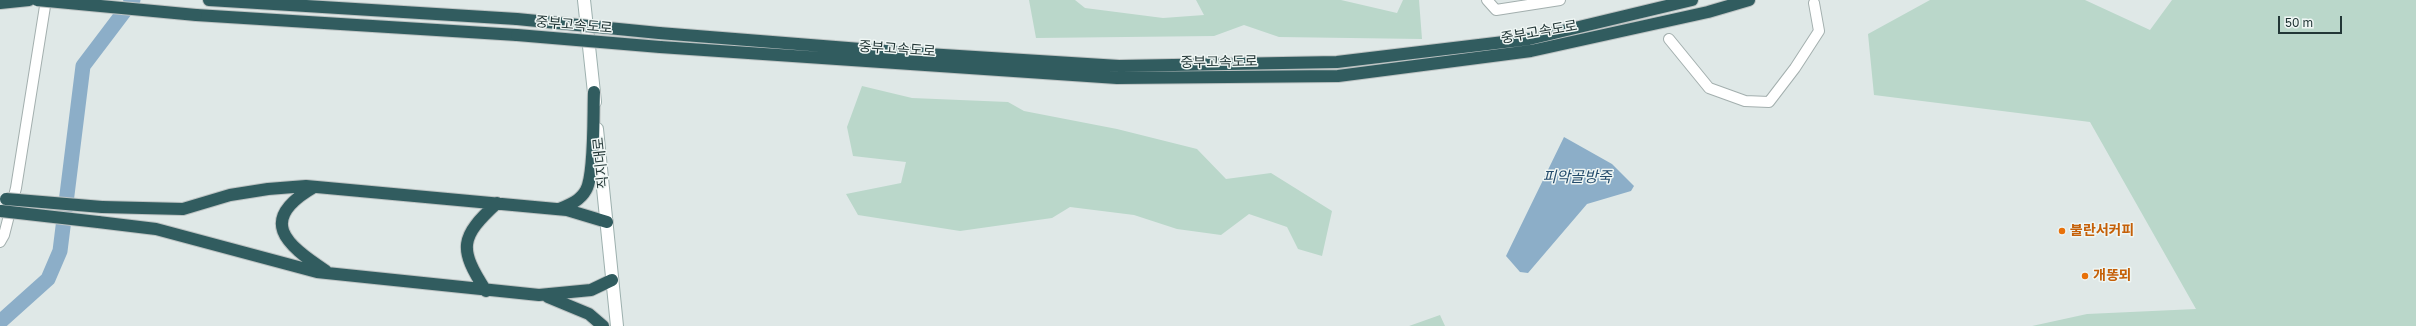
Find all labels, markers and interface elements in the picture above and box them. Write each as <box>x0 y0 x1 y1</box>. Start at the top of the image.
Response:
scale bar <box>2280 8 2344 34</box>
street label: 중부고속도로 <box>535 13 613 37</box>
text: 50 m <box>2285 15 2313 30</box>
street label: 중부고속도로 <box>1499 17 1579 47</box>
street label: 중부고속도로 <box>858 38 936 60</box>
street label: 중부고속도로 <box>1180 53 1258 71</box>
street label: 직지대로 <box>590 137 612 189</box>
water label: 피악골방죽 <box>1543 168 1611 186</box>
place label: 불란서커피 <box>2070 223 2134 239</box>
marker: 불란서커피 <box>2057 226 2067 236</box>
place label: 개똥뫼 <box>2093 268 2132 284</box>
marker: 개똥뫼 <box>2080 271 2090 281</box>

